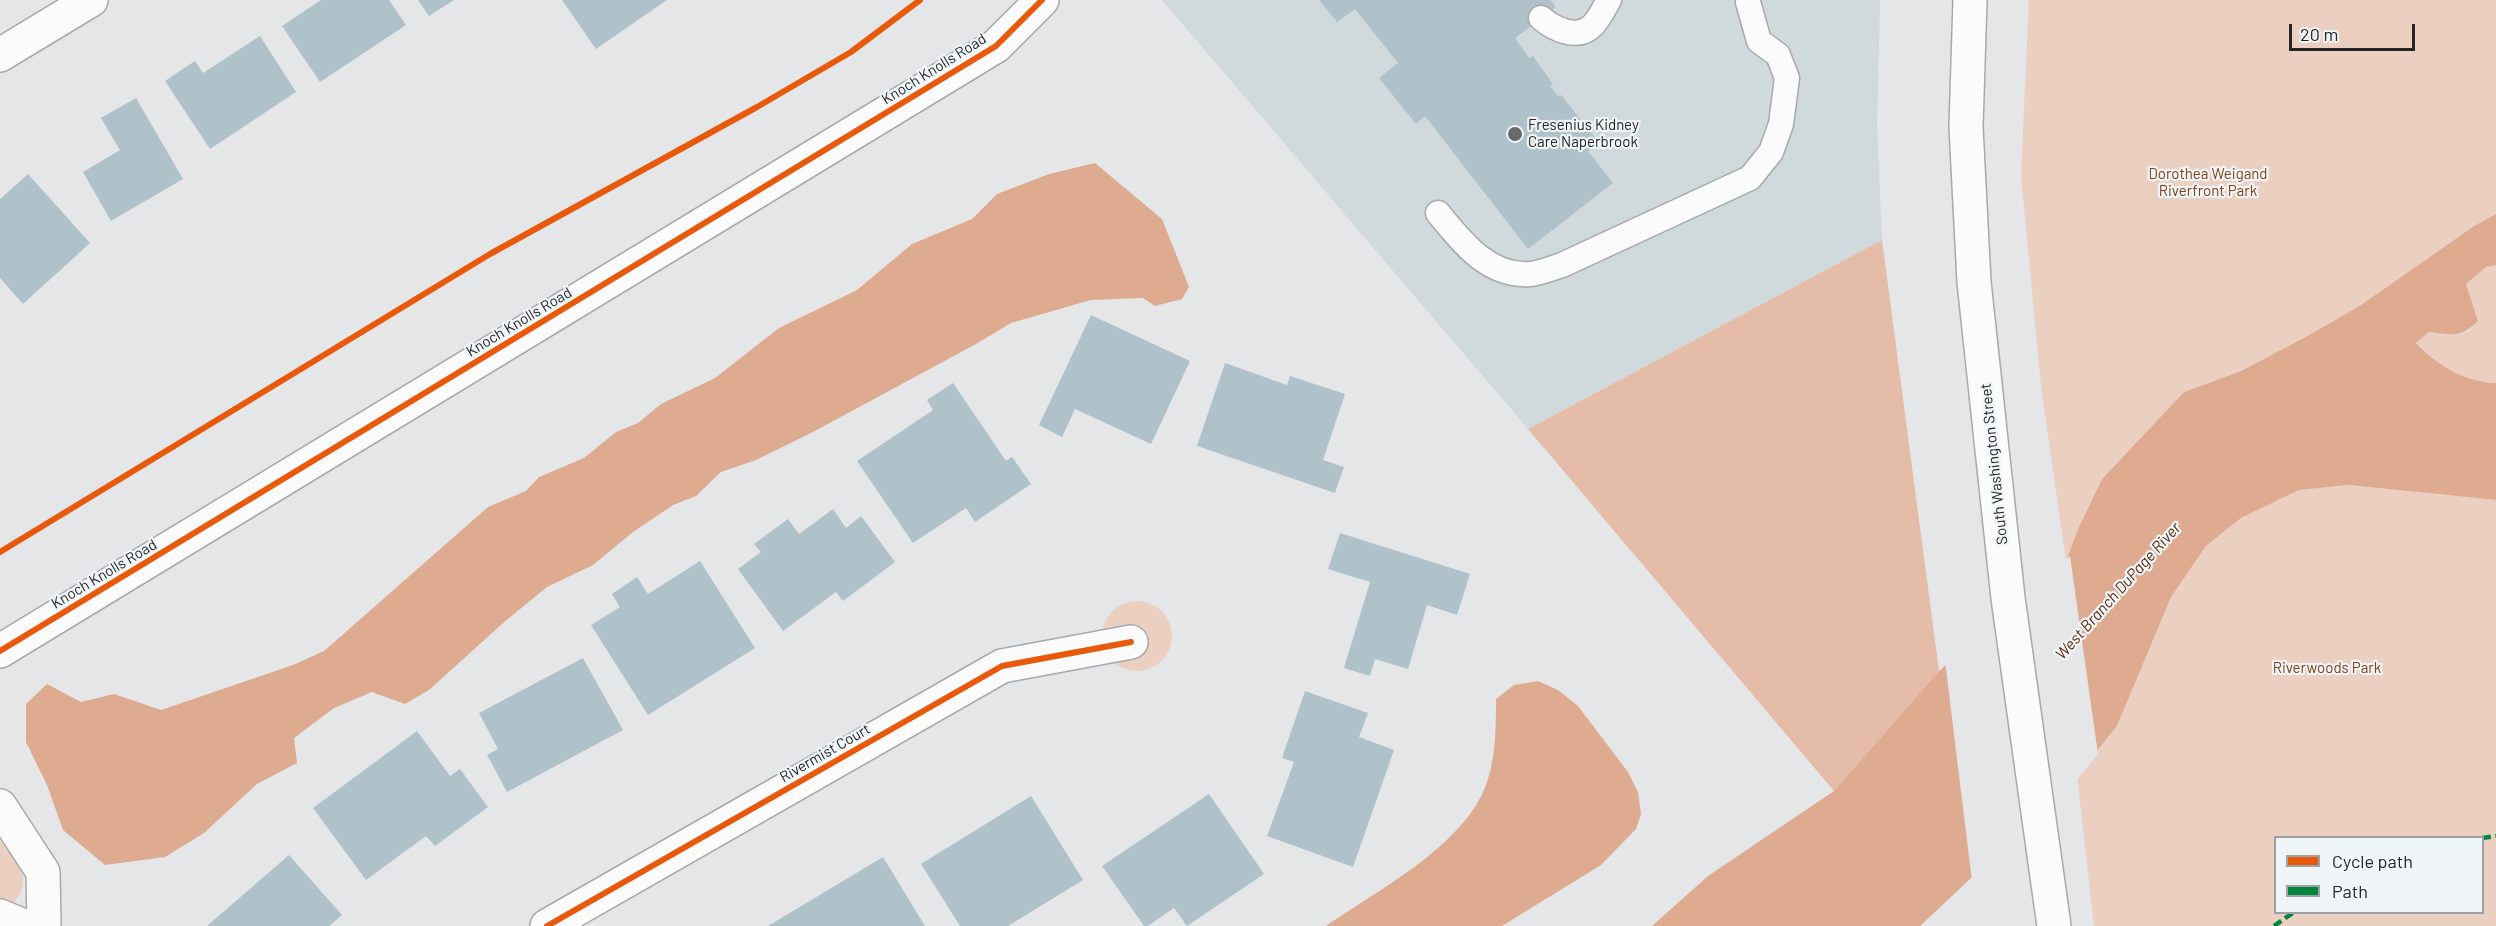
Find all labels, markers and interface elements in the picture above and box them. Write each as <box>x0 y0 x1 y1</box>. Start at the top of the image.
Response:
scale bar <box>2292 12 2418 50</box>
text: 20 m <box>2300 23 2338 45</box>
street label: Knoch Knolls Road <box>878 30 990 108</box>
place label: Fresenius Kidney Care Naperbrook <box>1528 116 1639 151</box>
marker: Fresenius Kidney Care Naperbrook <box>1506 125 1524 143</box>
park label: Dorothea Weigand Riverfront Park <box>2148 165 2268 200</box>
street label: Knoch Knolls Road <box>463 283 575 361</box>
street label: South Washington Street <box>1977 382 2011 546</box>
water label: West Branch DuPage River <box>2051 518 2185 664</box>
street label: Knoch Knolls Road <box>48 535 160 613</box>
park label: Riverwoods Park <box>2273 659 2381 677</box>
street label: Rivermist Court <box>776 720 874 786</box>
legend <box>2274 836 2484 914</box>
text: Cycle path <box>2332 850 2413 872</box>
text: Path <box>2332 880 2368 902</box>

